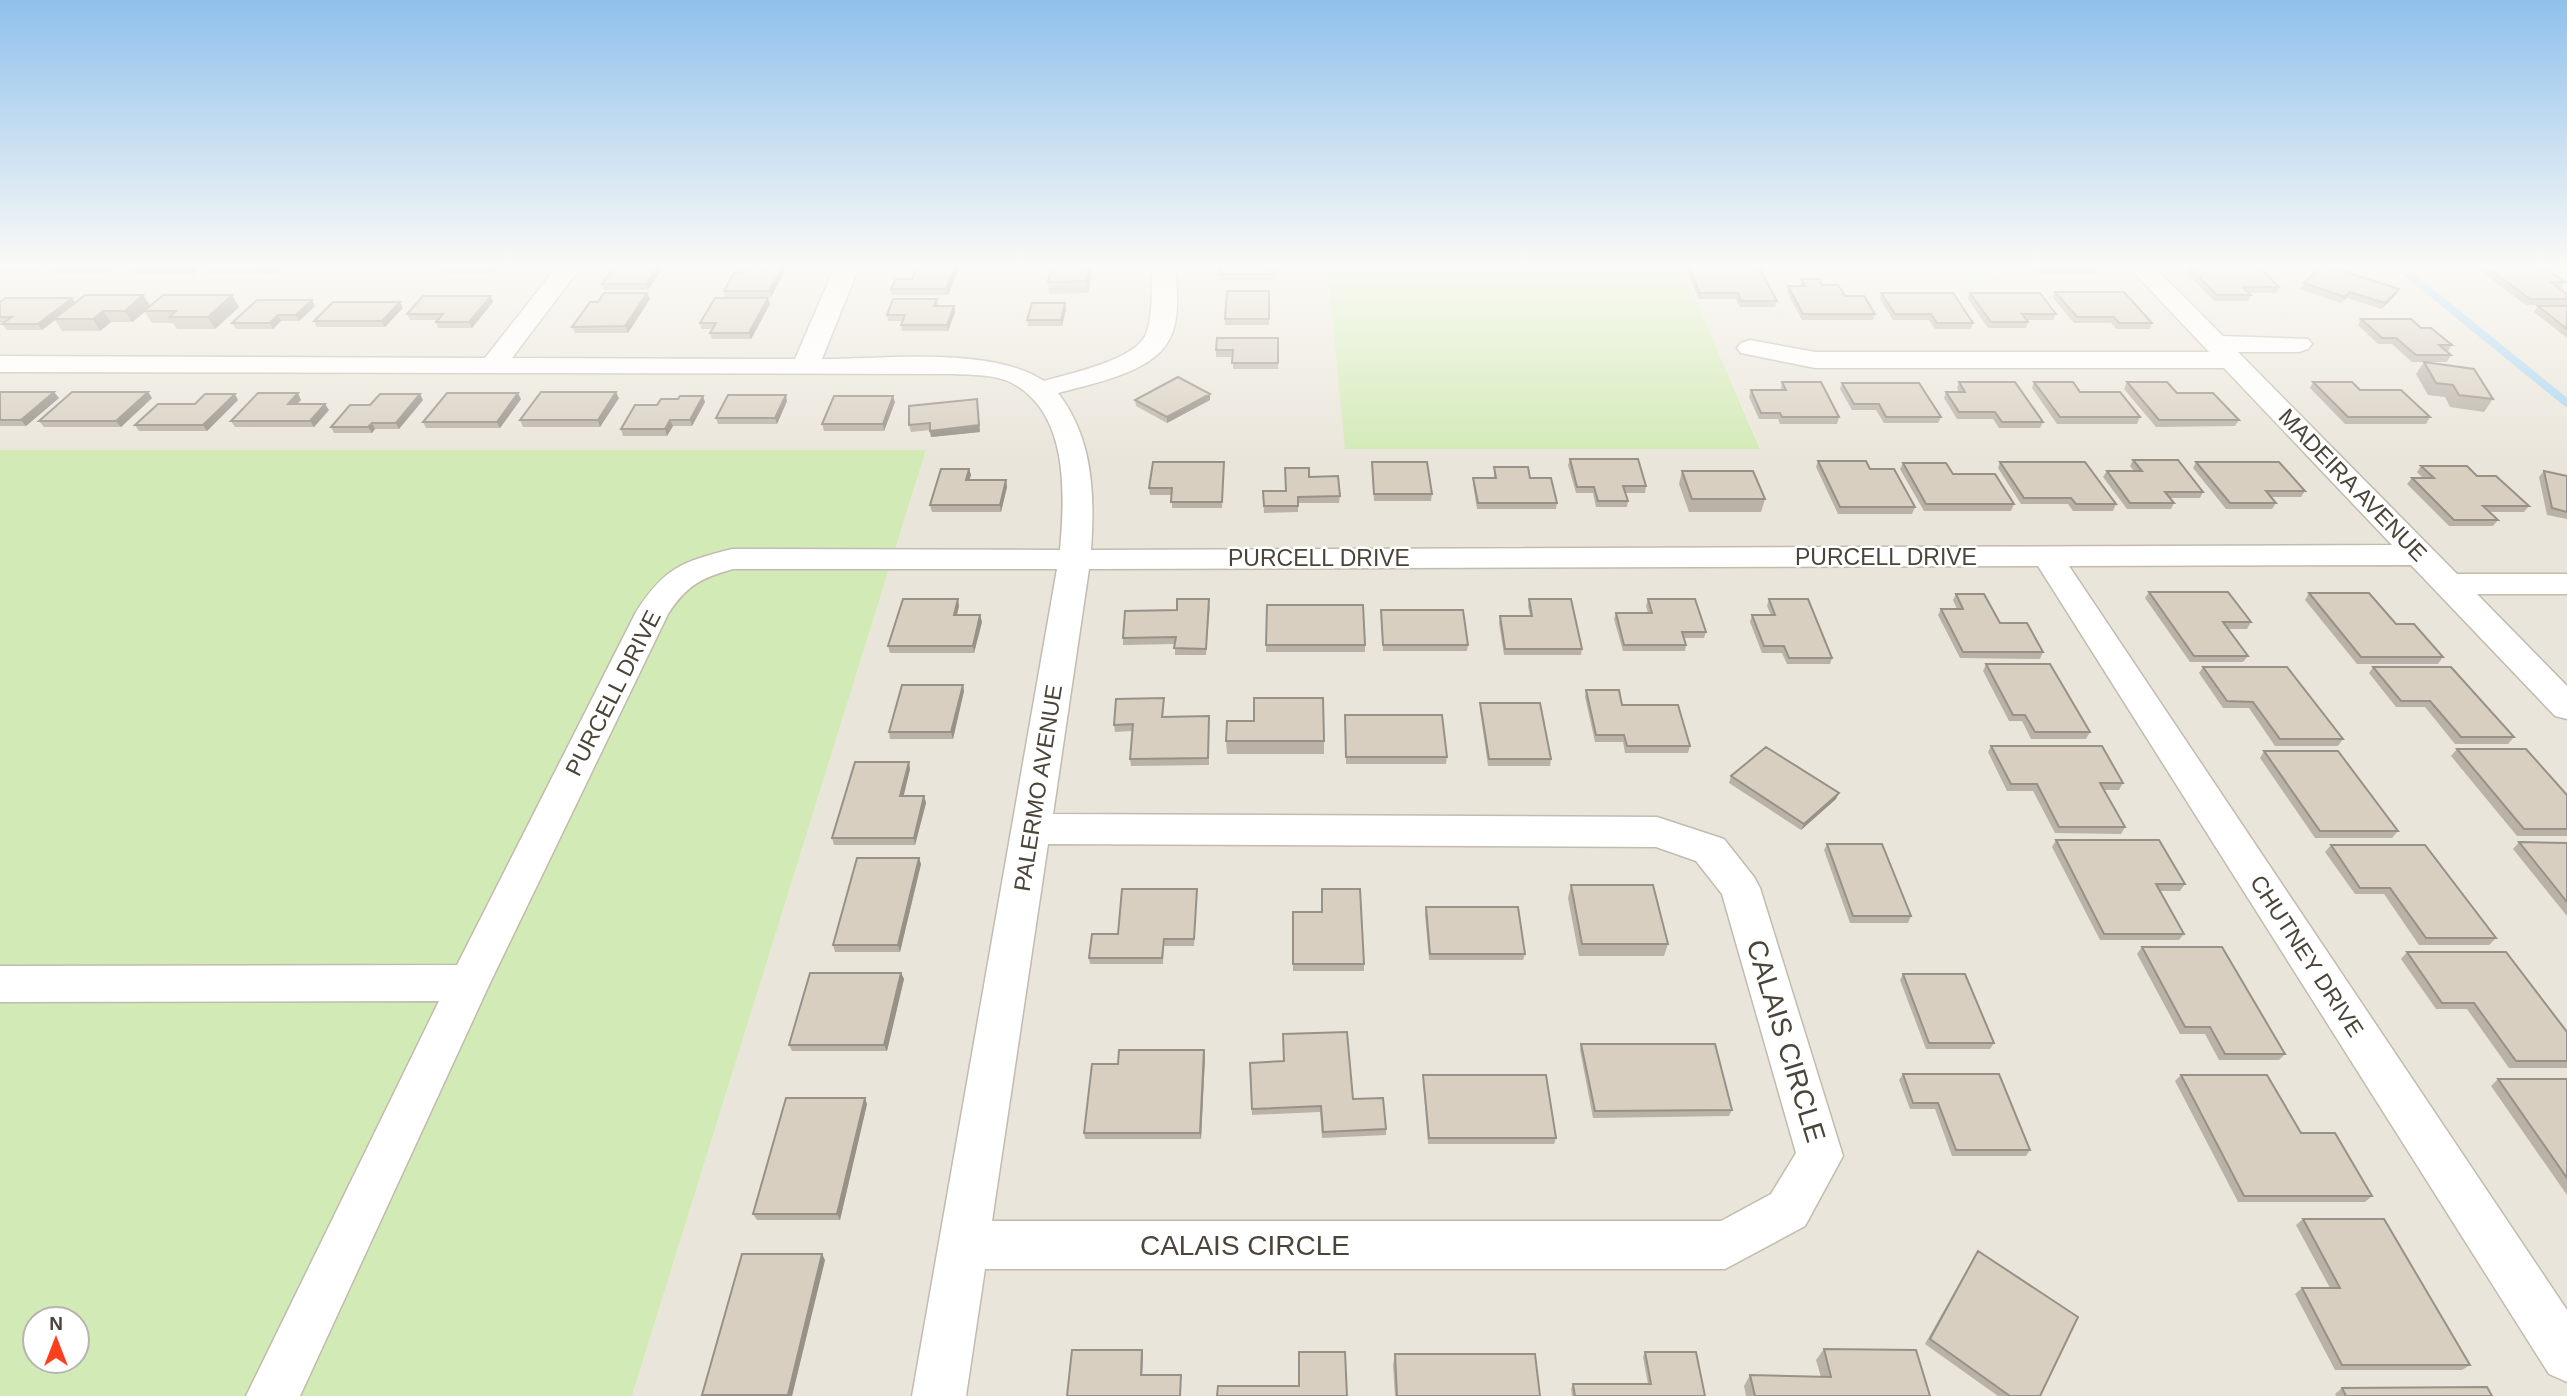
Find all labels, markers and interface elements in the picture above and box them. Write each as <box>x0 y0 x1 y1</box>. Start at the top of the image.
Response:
street label: MADEIRA AVENUE <box>2274 403 2432 567</box>
street label: PURCELL DRIVE <box>1795 544 1977 570</box>
street label: PURCELL DRIVE <box>1228 545 1410 571</box>
street label: PURCELL DRIVE <box>560 606 666 780</box>
street label: PALERMO AVENUE <box>1009 683 1067 893</box>
street label: CHUTNEY DRIVE <box>2245 870 2369 1042</box>
street label: CALAIS CIRCLE <box>1740 936 1832 1146</box>
street label: CALAIS CIRCLE <box>1140 1230 1350 1261</box>
north arrow <box>21 1305 91 1375</box>
text: N <box>49 1313 63 1334</box>

